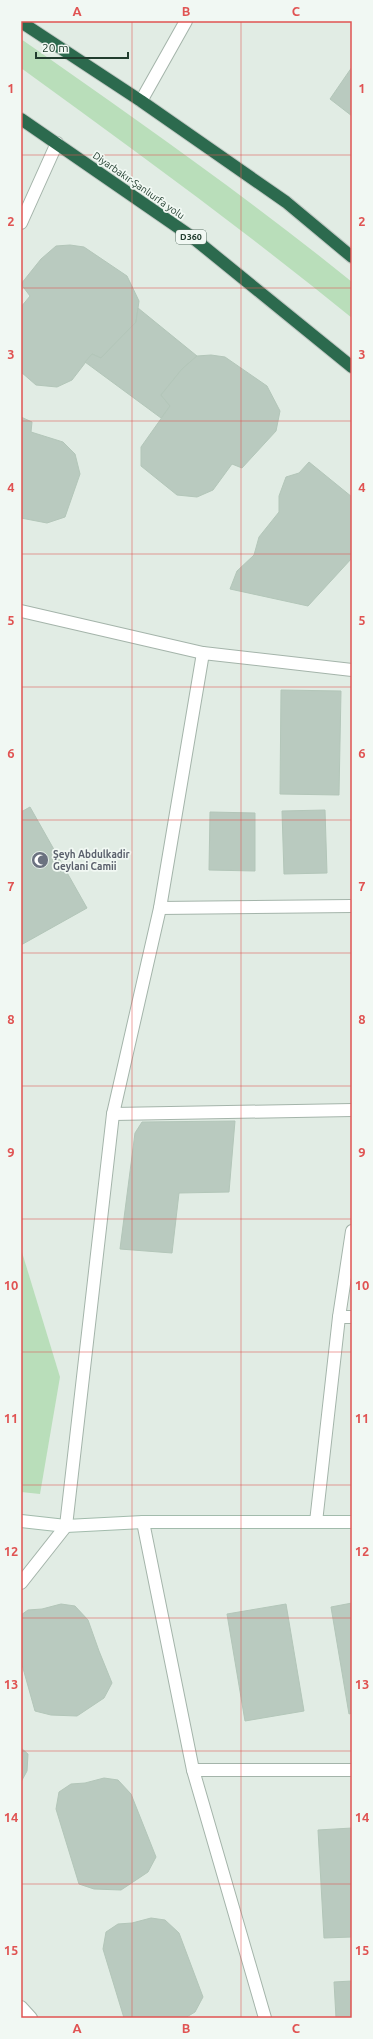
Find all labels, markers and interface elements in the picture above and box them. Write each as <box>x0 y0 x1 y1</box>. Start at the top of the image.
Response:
text: A <box>72 4 82 18</box>
text: B <box>182 4 191 18</box>
text: C <box>292 4 301 18</box>
scale bar <box>36 34 128 60</box>
text: 20 m <box>42 41 69 54</box>
text: 1 <box>7 81 15 95</box>
text: 1 <box>358 81 366 95</box>
street label: Diyarbakır-Şanlıurfa yolu <box>91 150 187 221</box>
text: 2 <box>7 214 15 228</box>
text: 2 <box>358 214 366 228</box>
road number: D360 <box>176 230 206 244</box>
text: 3 <box>7 347 15 361</box>
text: 3 <box>358 347 366 361</box>
text: 4 <box>7 480 15 494</box>
text: 4 <box>358 480 366 494</box>
text: 5 <box>7 613 15 627</box>
text: 5 <box>358 613 366 627</box>
text: 6 <box>7 746 15 760</box>
text: 6 <box>358 746 366 760</box>
place label: Şeyh Abdulkadir Geylani Camii <box>53 849 131 872</box>
mosque icon: Şeyh Abdulkadir Geylani Camii <box>30 850 50 870</box>
text: 7 <box>7 879 15 893</box>
text: 7 <box>358 879 366 893</box>
text: 8 <box>7 1012 15 1026</box>
text: 8 <box>358 1012 366 1026</box>
text: 9 <box>7 1145 15 1159</box>
text: 9 <box>358 1145 366 1159</box>
text: 10 <box>4 1278 18 1292</box>
text: 10 <box>355 1278 369 1292</box>
text: 11 <box>4 1411 18 1425</box>
text: 11 <box>355 1411 369 1425</box>
text: 12 <box>4 1544 18 1558</box>
text: 12 <box>355 1544 369 1558</box>
text: 13 <box>4 1677 18 1691</box>
text: 13 <box>355 1677 369 1691</box>
text: 14 <box>4 1810 18 1824</box>
text: 14 <box>355 1810 369 1824</box>
text: 15 <box>4 1943 18 1957</box>
text: 15 <box>355 1943 369 1957</box>
text: A <box>72 2021 82 2035</box>
text: B <box>182 2021 191 2035</box>
text: C <box>292 2021 301 2035</box>

